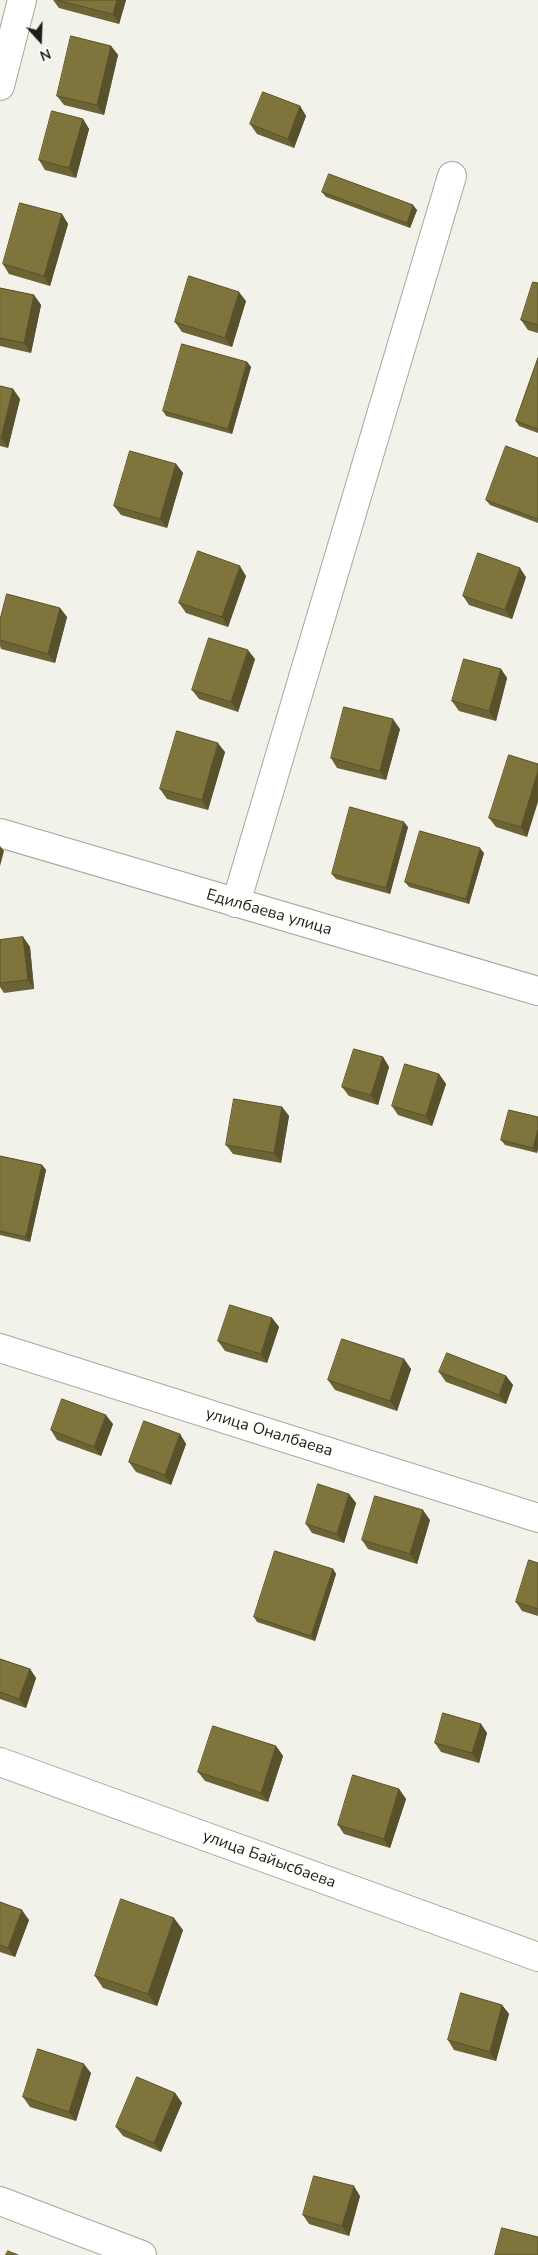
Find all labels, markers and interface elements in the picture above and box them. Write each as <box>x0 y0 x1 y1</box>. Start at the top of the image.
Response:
north arrow <box>15 15 65 65</box>
text: N <box>37 44 53 65</box>
street label: Едилбаева улица <box>204 886 334 940</box>
street label: улица Оналбаева <box>203 1405 335 1461</box>
street label: улица Байысбаева <box>200 1827 338 1893</box>

